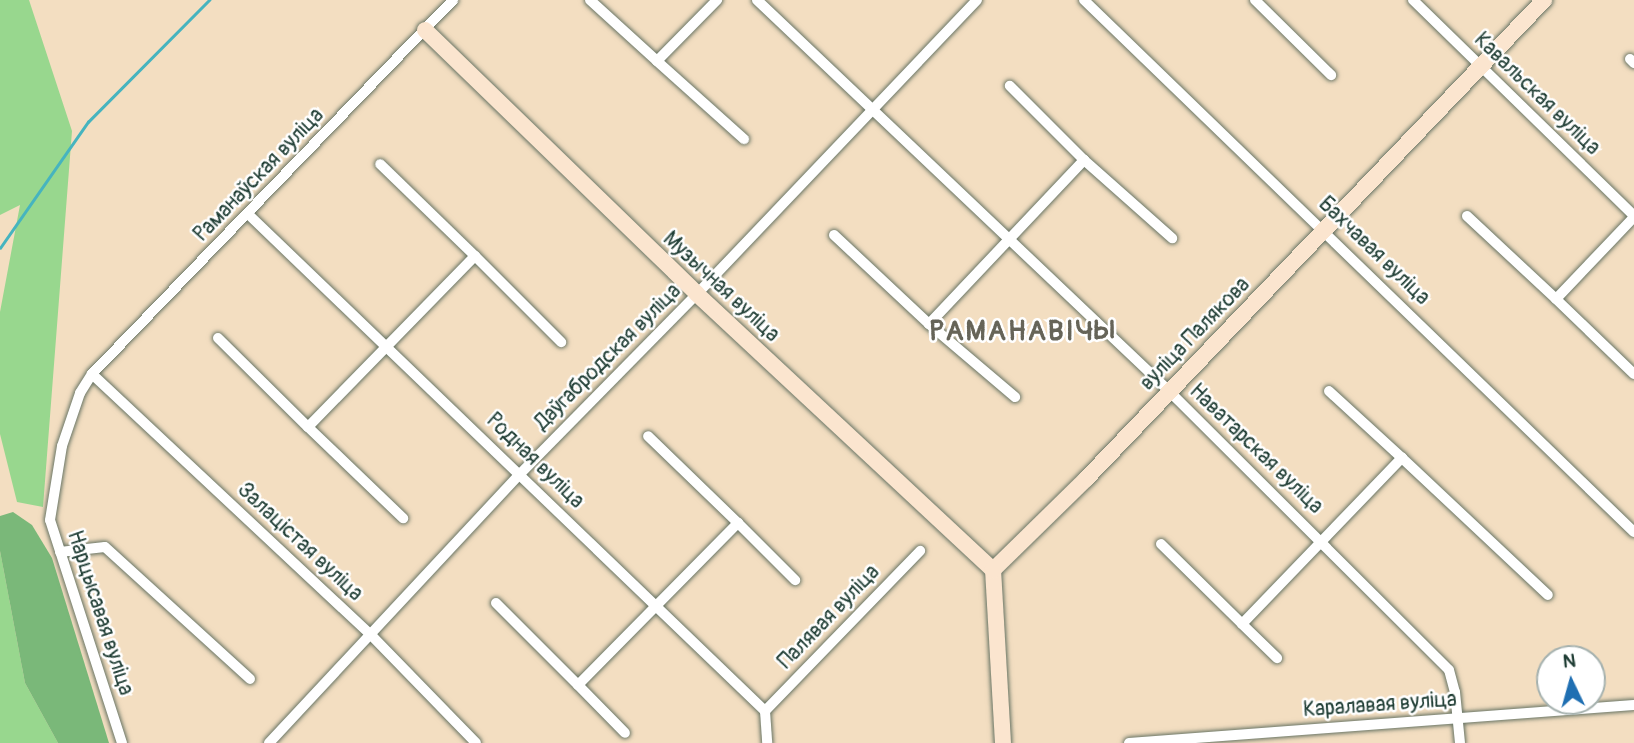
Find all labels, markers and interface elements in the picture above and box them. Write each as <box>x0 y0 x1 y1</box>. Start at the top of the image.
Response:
street label: Кавальская вуліца <box>1469 28 1605 160</box>
street label: Раманаўская вуліца <box>189 103 329 247</box>
street label: Бахчавая вуліца <box>1313 192 1435 310</box>
street label: Музычная вуліца <box>658 227 784 347</box>
street label: вуліца Палякова <box>1135 272 1255 396</box>
street label: Даўгабродская вуліца <box>530 279 686 435</box>
district label: РАМАНАВІЧЫ <box>931 315 1115 349</box>
street label: Наватарская вуліца <box>1184 379 1328 519</box>
street label: Родная вуліца <box>481 408 589 514</box>
street label: Залацістая вуліца <box>232 478 368 606</box>
street label: Нарцысавая вуліца <box>62 528 138 698</box>
street label: Палявая вуліца <box>773 560 885 674</box>
north arrow <box>1536 645 1606 715</box>
text: N <box>1562 649 1577 674</box>
street label: Каралавая вуліца <box>1302 687 1458 723</box>

